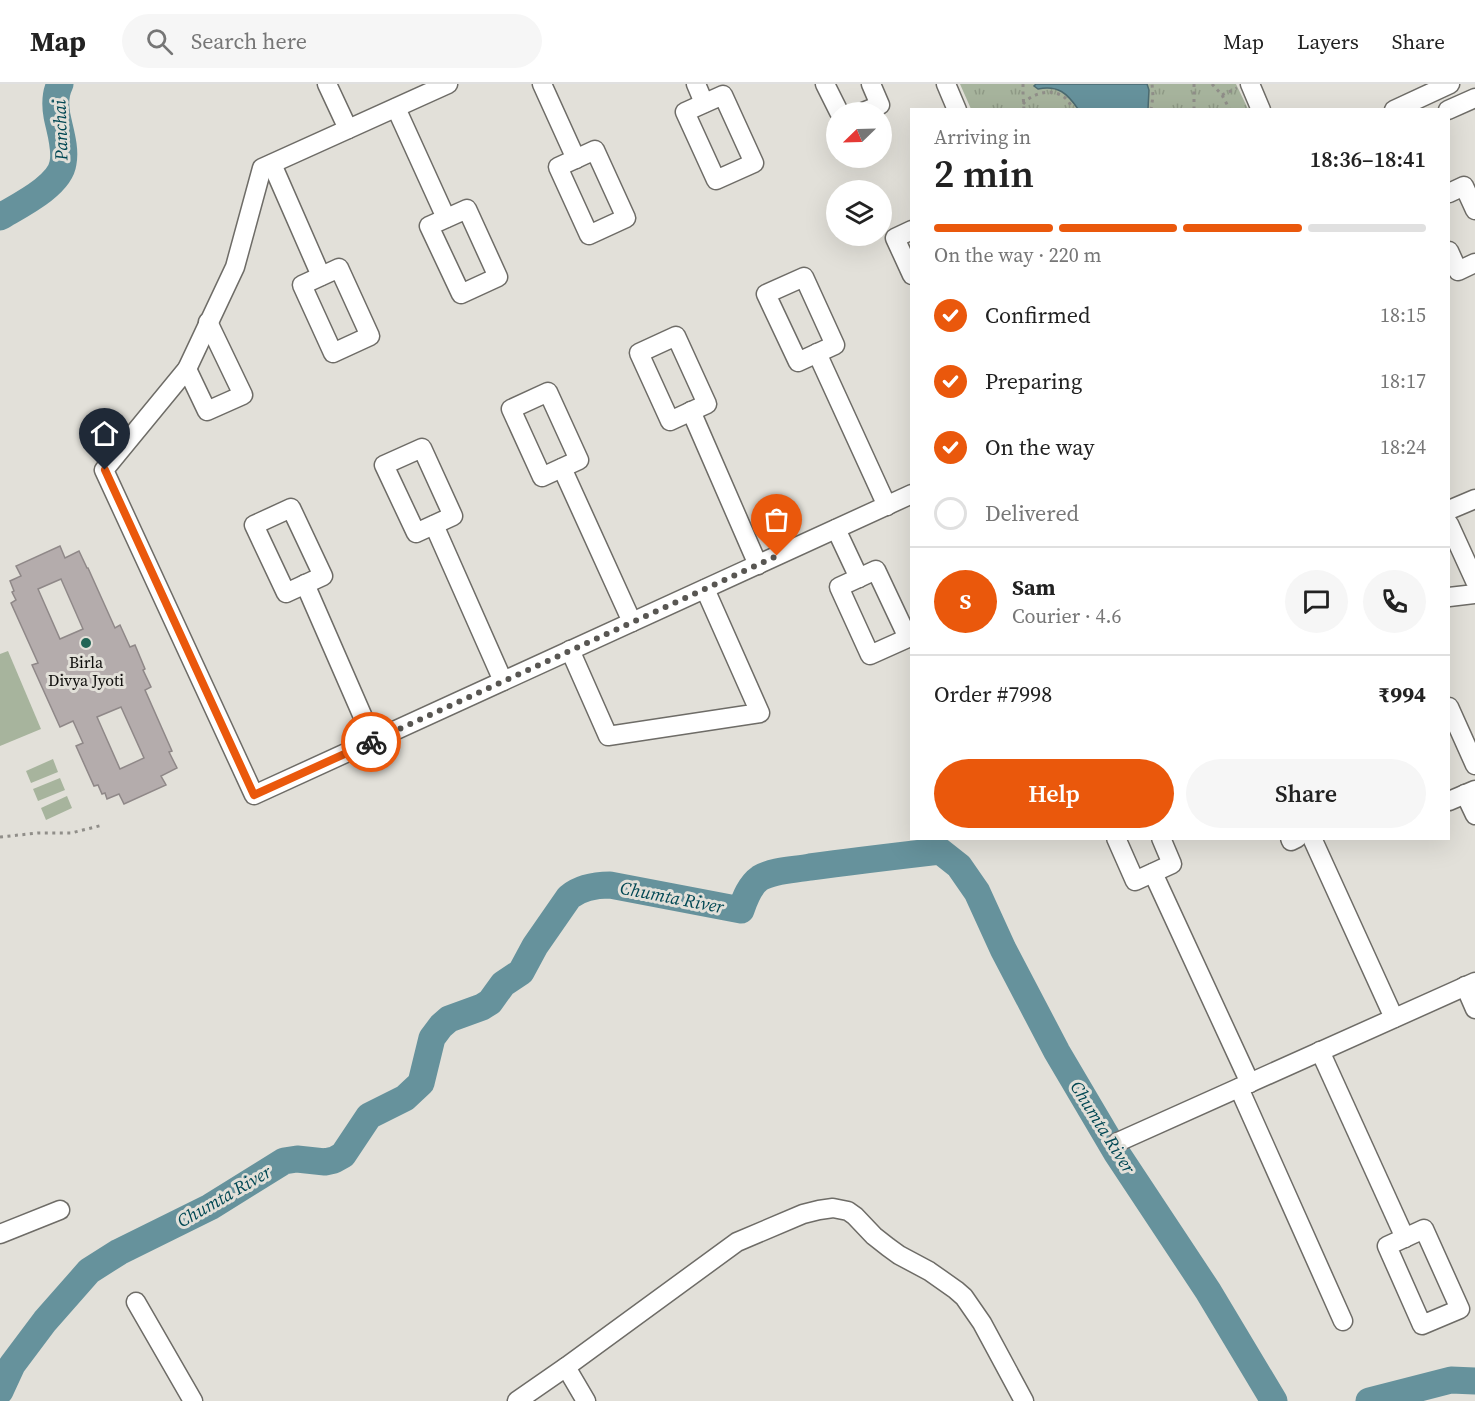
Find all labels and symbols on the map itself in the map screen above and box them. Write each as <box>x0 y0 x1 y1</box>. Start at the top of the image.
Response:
water label: Panchai <box>46 99 74 162</box>
north arrow <box>826 102 892 168</box>
pin <box>79 408 130 470</box>
pin <box>751 494 802 556</box>
marker: Birla Divya Jyoti <box>79 636 93 650</box>
place label: Birla Divya Jyoti <box>48 651 124 691</box>
courier <box>341 712 401 772</box>
water label: Chumta River <box>618 875 727 919</box>
water label: Chumta River <box>1065 1076 1142 1179</box>
water label: Chumta River <box>172 1159 276 1233</box>

